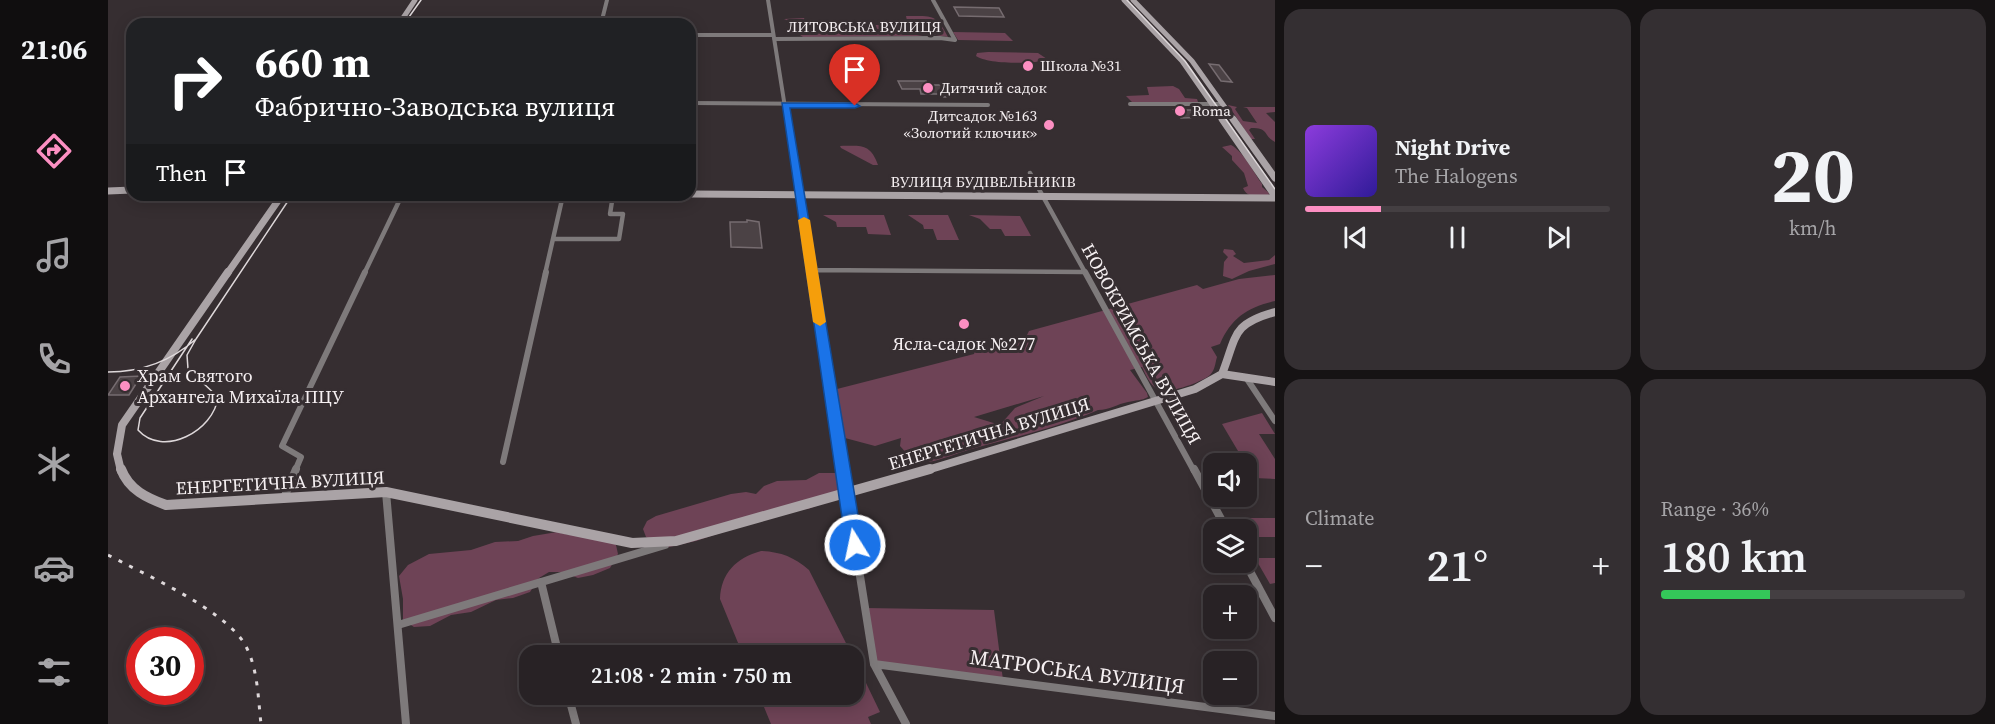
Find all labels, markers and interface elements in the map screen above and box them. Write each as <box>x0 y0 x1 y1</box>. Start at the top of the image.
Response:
street label: ЛИТОВСЬКА ВУЛИЦЯ <box>787 16 941 37</box>
text: 21:06 <box>21 31 87 68</box>
text: 660 m <box>255 33 370 91</box>
icon: right <box>156 42 234 120</box>
pin <box>829 44 880 106</box>
icon: arrive <box>838 53 871 86</box>
place label: Школа №31 <box>1040 55 1122 76</box>
marker: Школа №31 <box>1021 59 1035 73</box>
place label: Дитячий садок <box>940 77 1047 98</box>
marker: Дитячий садок <box>921 81 935 95</box>
text: Фабрично-Заводська вулиця <box>255 88 615 125</box>
place label: Roma <box>1192 100 1231 121</box>
marker: Roma <box>1173 104 1187 118</box>
place label: Дитсадок №163 «Золотий ключик» <box>904 105 1037 143</box>
marker: Дитсадок №163 «Золотий ключик» <box>1042 118 1056 132</box>
text: 20 <box>1770 121 1855 228</box>
icon: directions <box>33 130 75 172</box>
text: Night Drive <box>1395 132 1510 162</box>
icon: arrive <box>219 156 252 189</box>
text: Then <box>156 158 207 188</box>
text: The Halogens <box>1395 162 1518 190</box>
street label: ВУЛИЦЯ БУДІВЕЛЬНИКІВ <box>890 171 1076 192</box>
text: km/h <box>1789 214 1837 242</box>
icon: previous <box>1339 221 1372 254</box>
icon: pause <box>1441 221 1474 254</box>
icon: next <box>1542 221 1575 254</box>
icon: music <box>33 234 75 276</box>
street label: НОВОКРИМСЬКА ВУЛИЦЯ <box>1076 239 1207 449</box>
marker: Ясла-садок №277 <box>957 317 971 331</box>
place label: Ясла-садок №277 <box>893 331 1035 356</box>
icon: phone <box>33 338 75 380</box>
place label: Храм Святого Архангела Михаїла ПЦУ <box>137 363 344 409</box>
marker: Храм Святого Архангела Михаїла ПЦУ <box>118 379 132 393</box>
street label: ЕНЕРГЕТИЧНА ВУЛИЦЯ <box>885 391 1093 476</box>
icon: climate <box>33 443 75 485</box>
map controls <box>1203 453 1257 705</box>
button: sound <box>1203 453 1257 507</box>
street label: ЕНЕРГЕТИЧНА ВУЛИЦЯ <box>175 465 385 500</box>
text: Range · 36% <box>1661 495 1769 523</box>
text: Climate <box>1305 504 1374 532</box>
position arrow <box>823 513 887 577</box>
button: layers <box>1203 519 1257 573</box>
text: 180 km <box>1661 525 1807 587</box>
text: 21° <box>1426 534 1488 596</box>
text: − <box>1305 543 1323 588</box>
text: + <box>1592 543 1610 588</box>
icon: car <box>33 547 75 589</box>
button: + <box>1203 585 1257 639</box>
speed limit sign: 30 <box>126 627 204 705</box>
street label: МАТРОСЬКА ВУЛИЦЯ <box>968 642 1186 701</box>
icon: filters <box>33 651 75 693</box>
button: − <box>1203 651 1257 705</box>
text: 21:08 · 2 min · 750 m <box>591 660 792 690</box>

